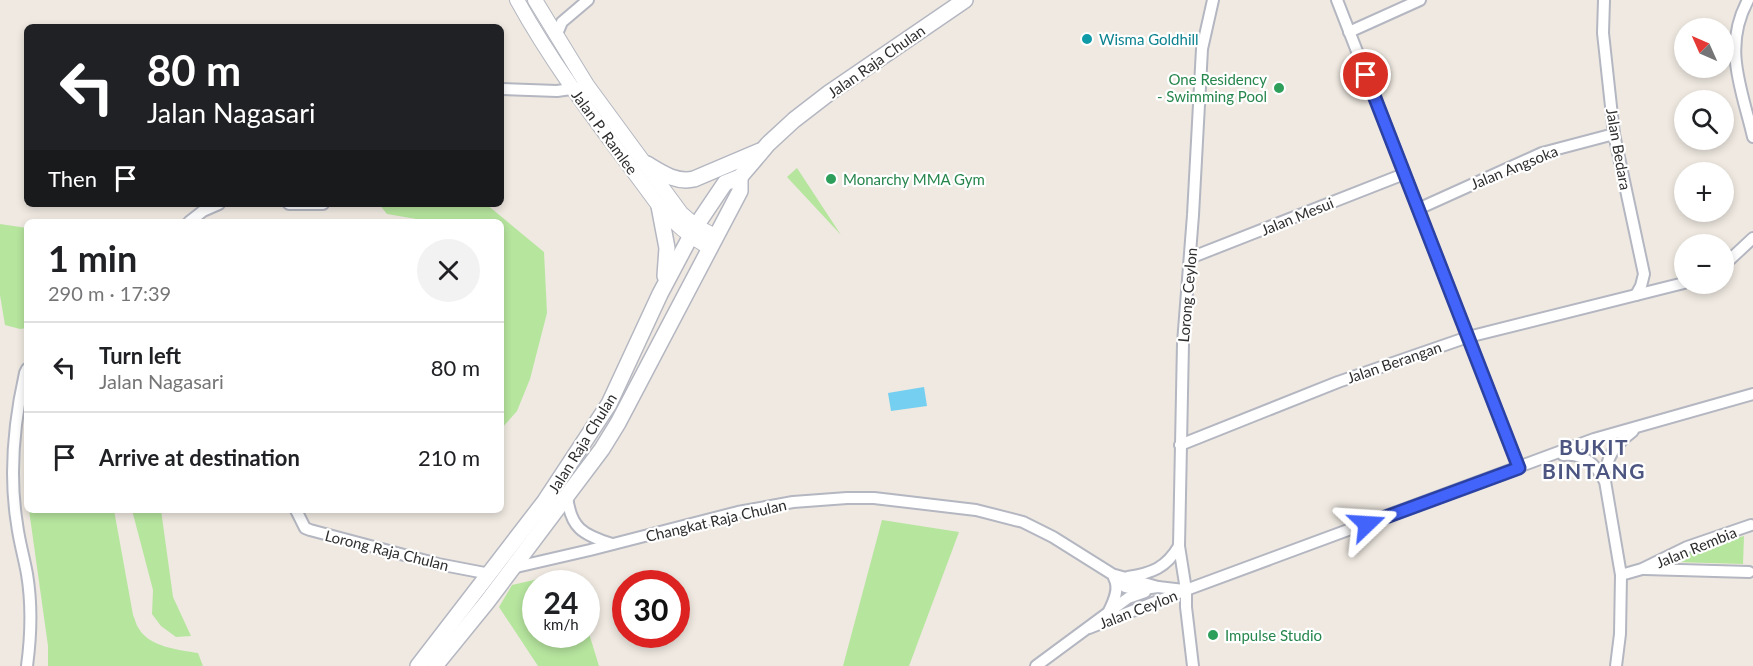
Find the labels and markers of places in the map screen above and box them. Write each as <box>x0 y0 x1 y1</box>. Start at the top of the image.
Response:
place label: Wisma Goldhill <box>1099 30 1199 48</box>
marker: Wisma Goldhill <box>1080 32 1094 46</box>
pin <box>1340 49 1391 100</box>
place label: One Residency - Swimming Pool <box>1157 70 1267 105</box>
marker: One Residency - Swimming Pool <box>1272 81 1286 95</box>
place label: Monarchy MMA Gym <box>843 170 985 188</box>
marker: Monarchy MMA Gym <box>824 172 838 186</box>
place label: Impulse Studio <box>1225 626 1322 644</box>
marker: Impulse Studio <box>1206 628 1220 642</box>

